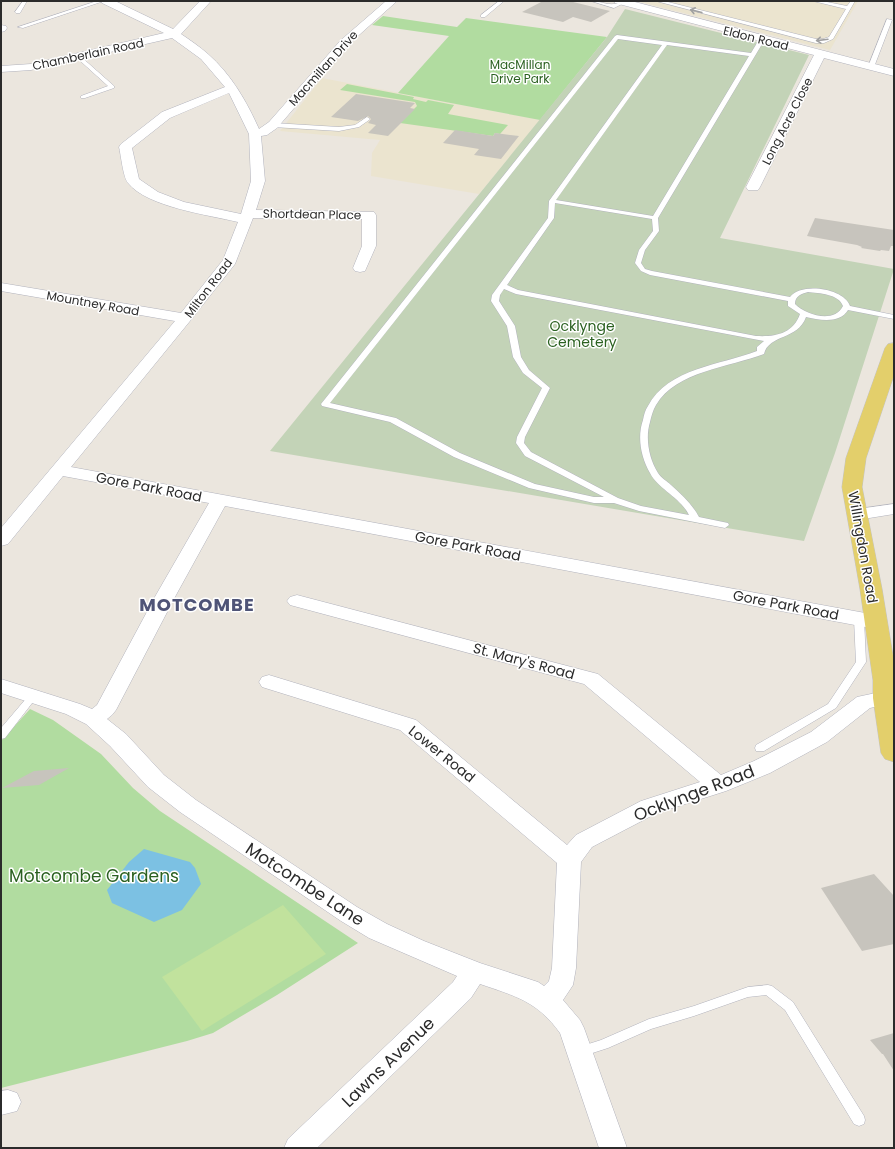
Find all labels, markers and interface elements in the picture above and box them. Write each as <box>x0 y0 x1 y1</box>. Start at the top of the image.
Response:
one-way arrow <box>689 7 702 14</box>
street label: Eldon Road <box>721 22 791 54</box>
street label: Macmillan Drive <box>285 27 361 109</box>
street label: Chamberlain Road <box>31 34 145 74</box>
one-way arrow <box>816 36 829 44</box>
park label: MacMillan Drive Park <box>490 56 550 87</box>
street label: Long Acre Close <box>758 74 816 168</box>
street label: Shortdean Place <box>263 205 361 223</box>
street label: Milton Road <box>180 255 236 321</box>
street label: Mountney Road <box>45 286 141 320</box>
park label: Ocklynge Cemetery <box>547 316 617 352</box>
street label: Gore Park Road <box>94 467 204 507</box>
street label: Willingdon Road <box>843 489 883 605</box>
street label: Gore Park Road <box>413 526 523 566</box>
street label: Gore Park Road <box>731 585 841 625</box>
district label: MOTCOMBE <box>139 592 255 617</box>
street label: St. Mary's Road <box>471 638 577 684</box>
street label: Lower Road <box>404 721 480 787</box>
street label: Ocklynge Road <box>630 759 758 827</box>
street label: Motcombe Lane <box>241 837 369 931</box>
park label: Motcombe Gardens <box>9 864 179 888</box>
street label: Lawns Avenue <box>336 1011 440 1113</box>

